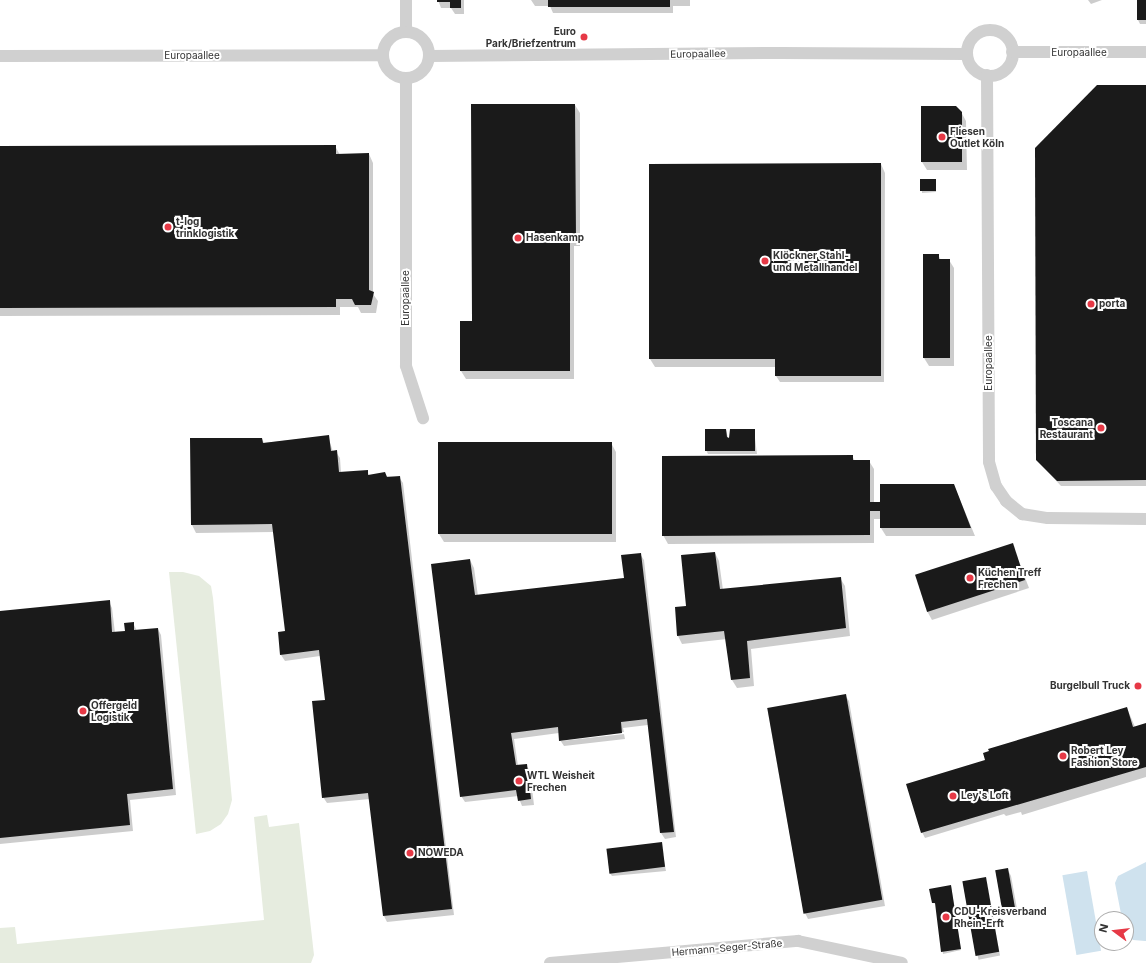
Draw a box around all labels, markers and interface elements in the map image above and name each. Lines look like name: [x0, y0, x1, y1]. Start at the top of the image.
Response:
place label: Euro Park/Briefzentrum: [486, 25, 576, 48]
marker: Euro Park/Briefzentrum: [579, 32, 589, 42]
street label: Europaallee: [1051, 47, 1107, 59]
street label: Europaallee: [670, 48, 726, 60]
street label: Europaallee: [164, 50, 220, 62]
place label: Fliesen Outlet Köln: [950, 125, 1004, 148]
marker: Fliesen Outlet Köln: [937, 132, 947, 142]
place label: t-log trinklogistik: [176, 215, 234, 238]
marker: t-log trinklogistik: [163, 222, 173, 232]
place label: Hasenkamp: [526, 232, 584, 244]
marker: Hasenkamp: [513, 233, 523, 243]
place label: Klöckner Stahl- und Metallhandel: [773, 249, 858, 272]
marker: Klöckner Stahl- und Metallhandel: [760, 256, 770, 266]
street label: Europaallee: [400, 270, 412, 326]
place label: porta: [1099, 298, 1125, 310]
marker: porta: [1086, 299, 1096, 309]
street label: Europaallee: [983, 335, 995, 391]
place label: Toscana Restaurant: [1040, 416, 1093, 440]
marker: Toscana Restaurant: [1096, 423, 1106, 433]
place label: Küchen Treff Frechen: [978, 566, 1041, 590]
marker: Küchen Treff Frechen: [965, 573, 975, 583]
place label: Burgelbull Truck: [1050, 680, 1130, 692]
marker: Burgelbull Truck: [1133, 681, 1143, 691]
place label: Offergeld Logistik: [91, 699, 137, 722]
marker: Offergeld Logistik: [78, 706, 88, 716]
place label: Robert Ley Fashion Store: [1071, 744, 1138, 768]
marker: Robert Ley Fashion Store: [1058, 751, 1068, 761]
place label: WTL Weisheit Frechen: [527, 769, 595, 792]
marker: WTL Weisheit Frechen: [514, 776, 524, 786]
place label: Ley's Loft: [961, 790, 1009, 802]
marker: Ley's Loft: [948, 791, 958, 801]
place label: NOWEDA: [418, 847, 464, 859]
marker: NOWEDA: [405, 848, 415, 858]
place label: CDU-Kreisverband Rhein-Erft: [954, 905, 1047, 928]
north arrow: [1094, 911, 1134, 951]
marker: CDU-Kreisverband Rhein-Erft: [941, 912, 951, 922]
text: N: [1096, 922, 1111, 934]
street label: Hermann-Seger-Straße: [671, 937, 783, 959]

